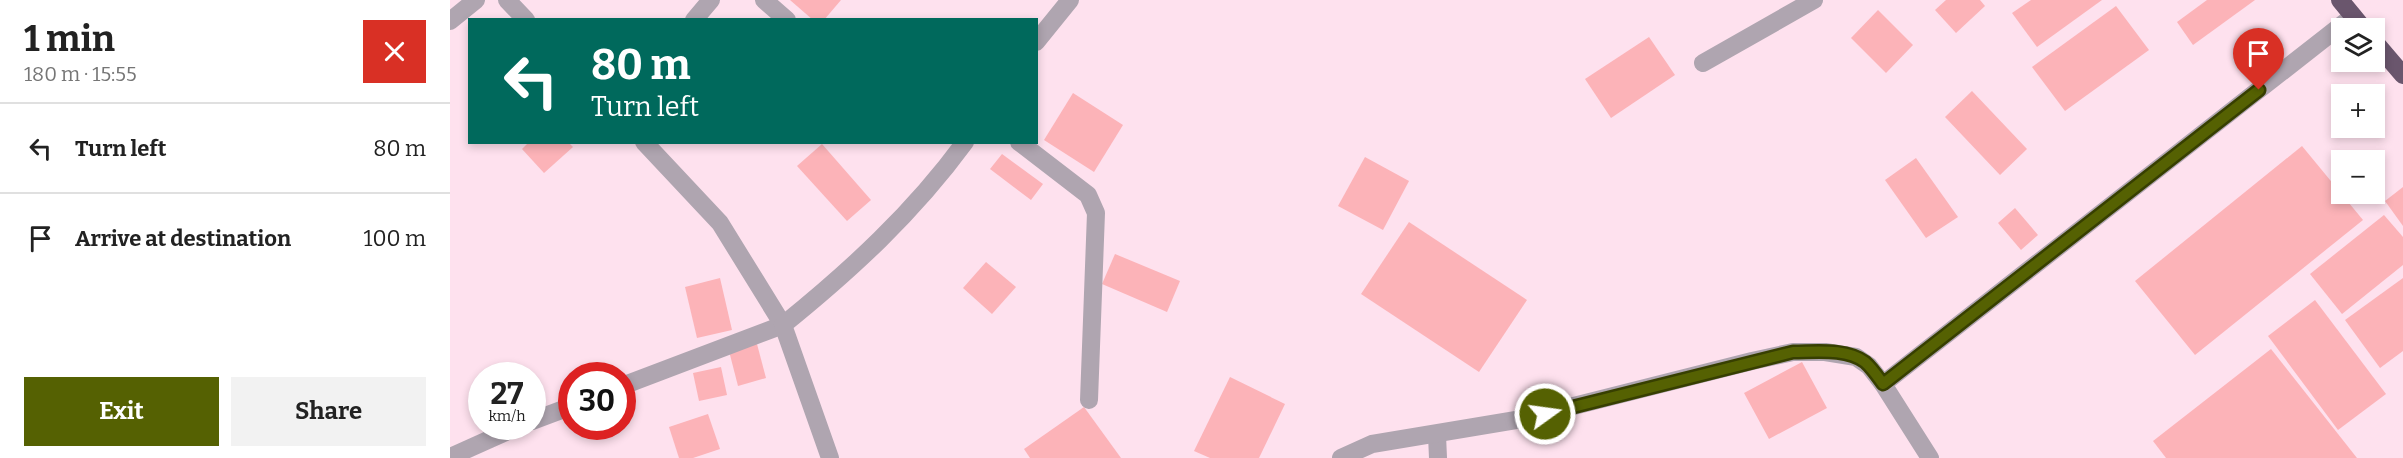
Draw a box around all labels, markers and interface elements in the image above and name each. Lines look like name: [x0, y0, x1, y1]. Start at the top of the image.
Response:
text: 1 min: [24, 17, 115, 61]
map controls: [2331, 18, 2385, 204]
button: layers: [2331, 18, 2385, 72]
button: close: [363, 20, 426, 83]
pin: [2233, 28, 2284, 90]
icon: arrive: [2242, 37, 2275, 70]
text: 80 m: [591, 40, 691, 90]
icon: left: [492, 42, 570, 120]
text: 180 m · 15:55: [24, 62, 137, 86]
button: +: [2331, 84, 2385, 138]
text: Turn left: [591, 91, 699, 123]
icon: left: [24, 132, 57, 165]
text: Turn left: [75, 135, 167, 162]
text: 80 m: [373, 135, 426, 162]
button: −: [2331, 150, 2385, 204]
icon: arrive: [24, 222, 57, 255]
text: Arrive at destination: [75, 225, 291, 252]
text: 100 m: [363, 225, 426, 252]
speed limit sign: 30: [558, 362, 636, 440]
text: 27: [491, 376, 523, 412]
button: Exit: [24, 377, 219, 446]
button: Share: [231, 377, 426, 446]
position arrow: [1513, 382, 1577, 446]
text: km/h: [488, 407, 526, 425]

